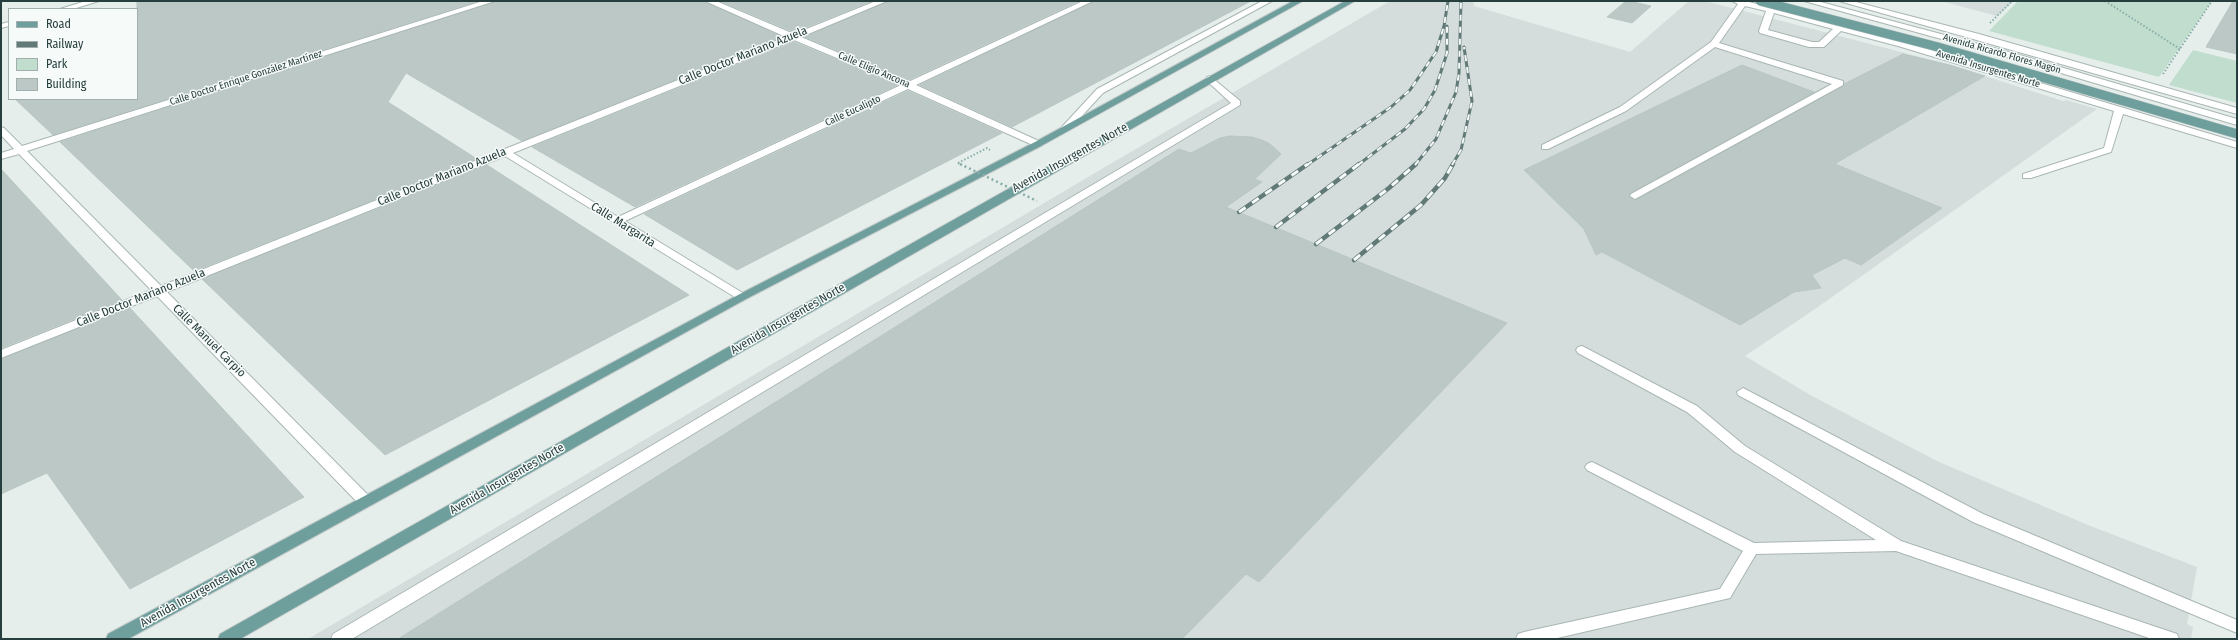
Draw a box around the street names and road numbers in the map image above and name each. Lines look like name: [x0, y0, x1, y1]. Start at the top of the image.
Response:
street label: Calle Doctor Mariano Azuela: [677, 24, 809, 88]
street label: Avenida Ricardo Flores Magón: [1942, 31, 2062, 77]
street label: Avenida Insurgentes Norte: [1935, 47, 2041, 91]
street label: Calle Doctor Enrique González Martínez: [168, 48, 324, 108]
street label: Calle Eligio Ancona: [836, 49, 912, 91]
street label: Calle Eucalipto: [823, 93, 883, 129]
street label: Avenida Insurgentes Norte: [1010, 120, 1130, 196]
street label: Calle Doctor Mariano Azuela: [376, 145, 508, 209]
street label: Calle Margarita: [588, 199, 658, 251]
street label: Calle Doctor Mariano Azuela: [75, 266, 207, 330]
street label: Avenida Insurgentes Norte: [728, 280, 848, 358]
street label: Calle Manuel Carpio: [169, 301, 249, 381]
street label: Avenida Insurgentes Norte: [447, 440, 567, 518]
street label: Avenida Insurgentes Norte: [138, 555, 258, 631]

